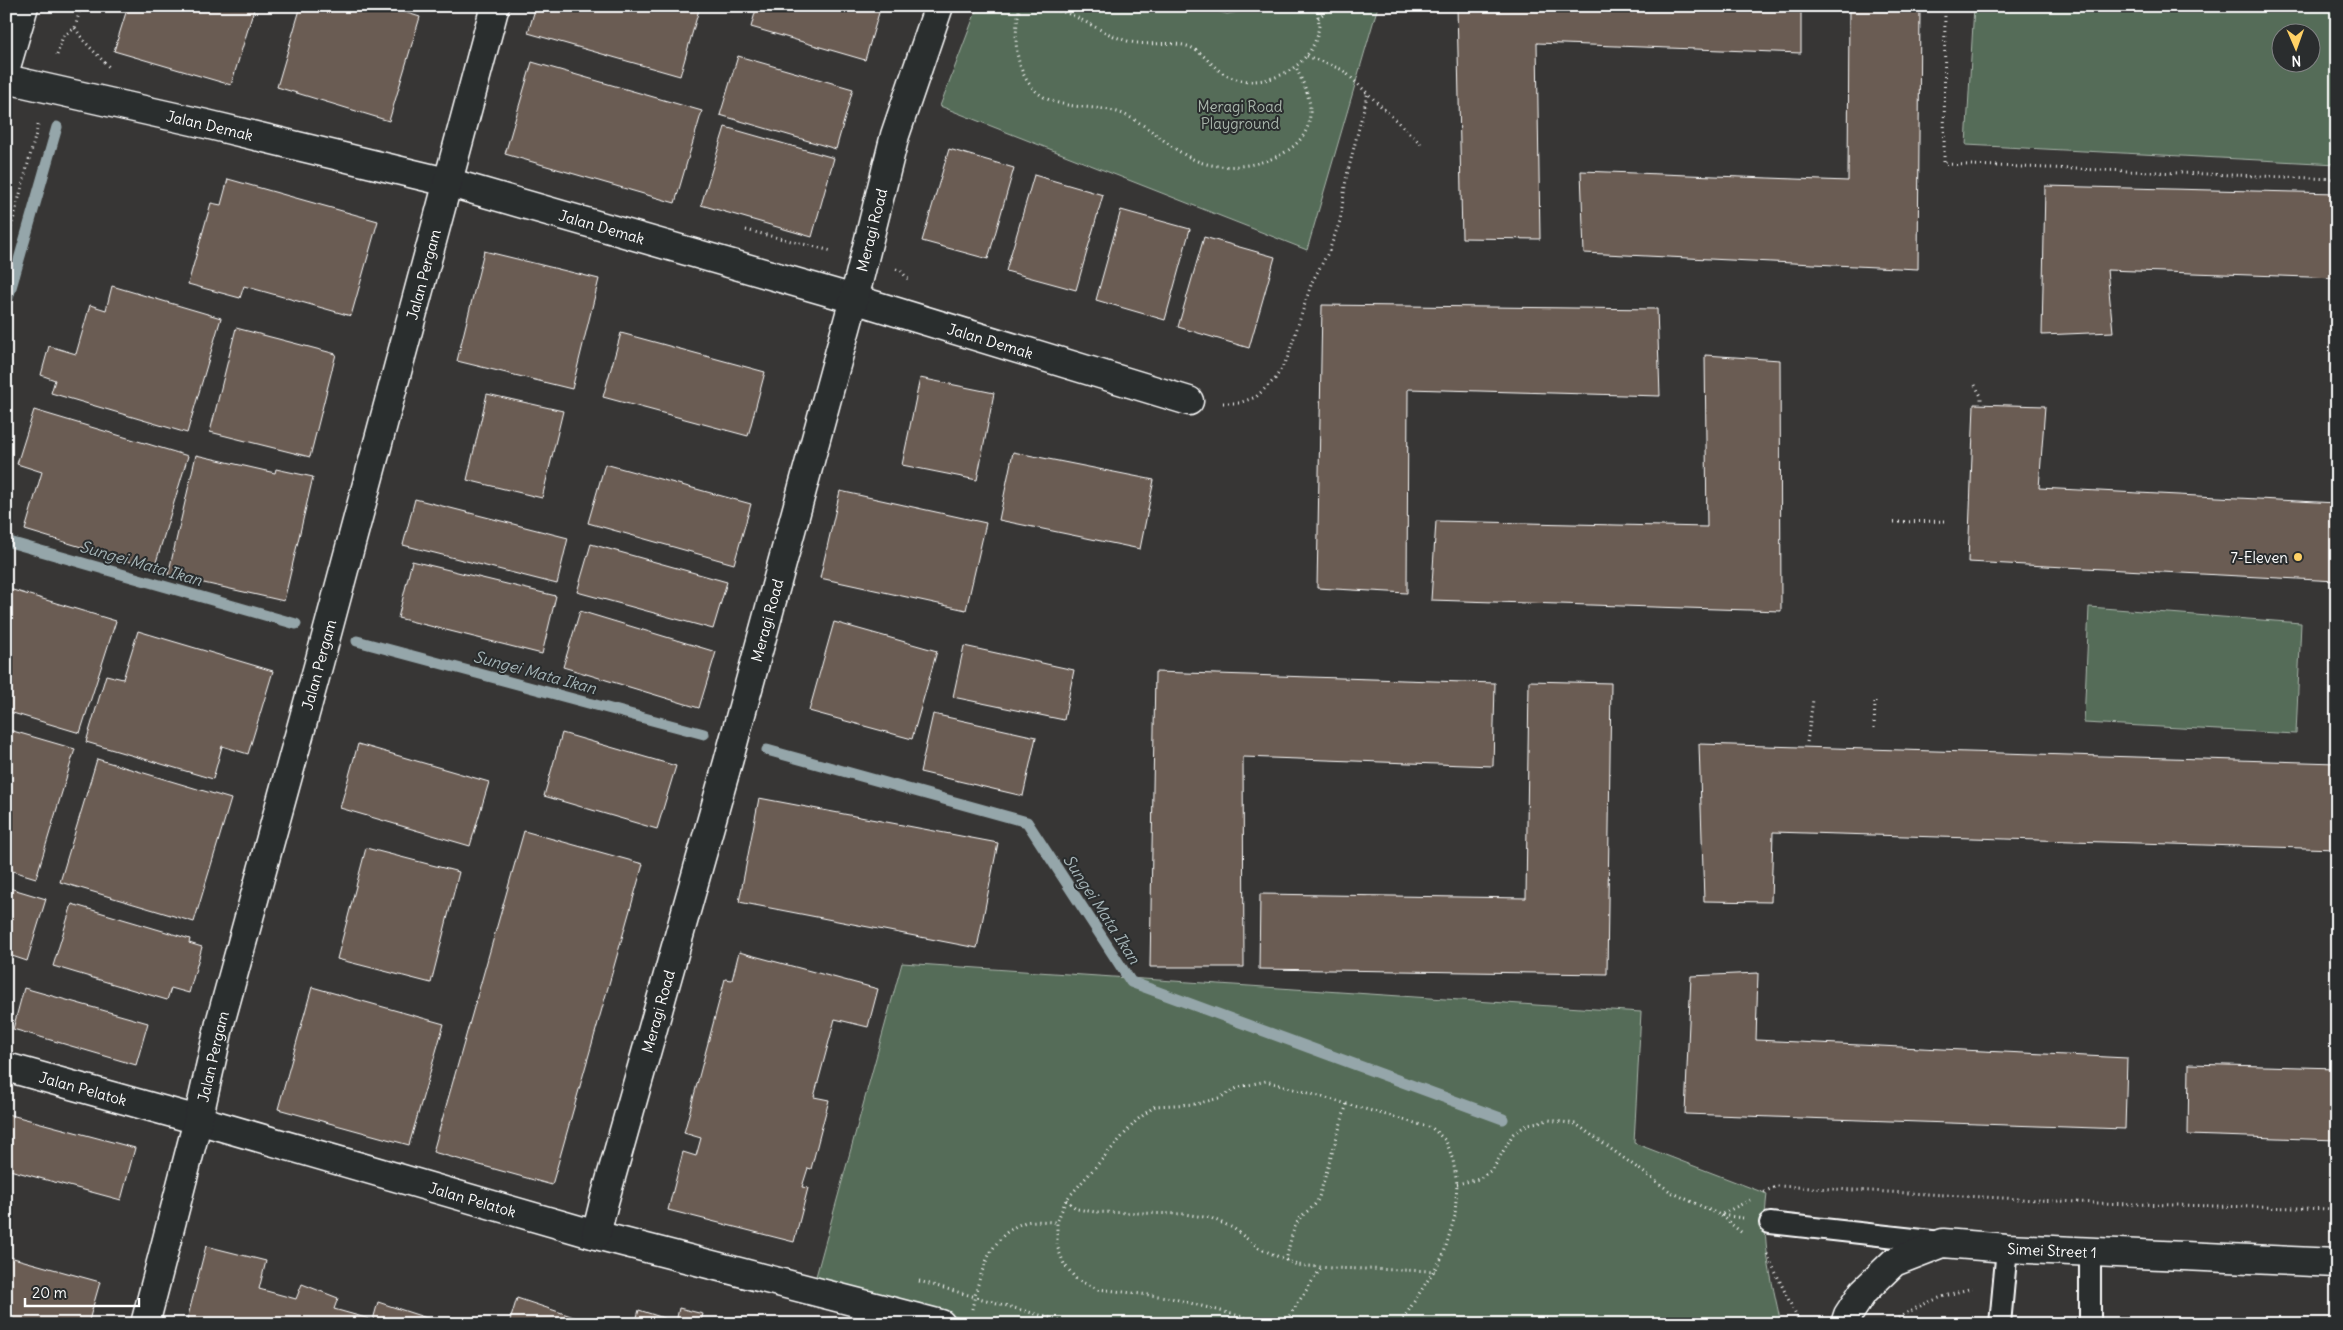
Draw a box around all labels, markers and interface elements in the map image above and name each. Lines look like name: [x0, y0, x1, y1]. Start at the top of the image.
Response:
north arrow: [2270, 22, 2320, 72]
text: N: [2291, 52, 2302, 70]
park label: Meragi Road Playground: [1197, 97, 1283, 133]
street label: Jalan Demak: [165, 106, 255, 145]
street label: Meragi Road: [852, 186, 891, 274]
street label: Jalan Demak: [557, 205, 647, 248]
street label: Jalan Pergam: [402, 227, 444, 322]
street label: Jalan Demak: [945, 319, 1036, 363]
water label: Sungei Mata Ikan: [78, 536, 205, 590]
place label: 7-Eleven: [2230, 548, 2288, 567]
marker: 7-Eleven: [2292, 551, 2304, 563]
street label: Meragi Road: [746, 576, 787, 664]
street label: Jalan Pergam: [297, 617, 340, 712]
water label: Sungei Mata Ikan: [471, 646, 599, 698]
water label: Sungei Mata Ikan: [1059, 851, 1145, 968]
street label: Meragi Road: [637, 968, 678, 1055]
street label: Jalan Pergam: [193, 1009, 232, 1104]
street label: Jalan Pelatok: [37, 1067, 129, 1110]
street label: Jalan Pelatok: [427, 1178, 519, 1221]
street label: Simei Street 1: [2007, 1239, 2097, 1262]
scale bar: [25, 1275, 139, 1307]
text: 20 m: [32, 1283, 67, 1302]

